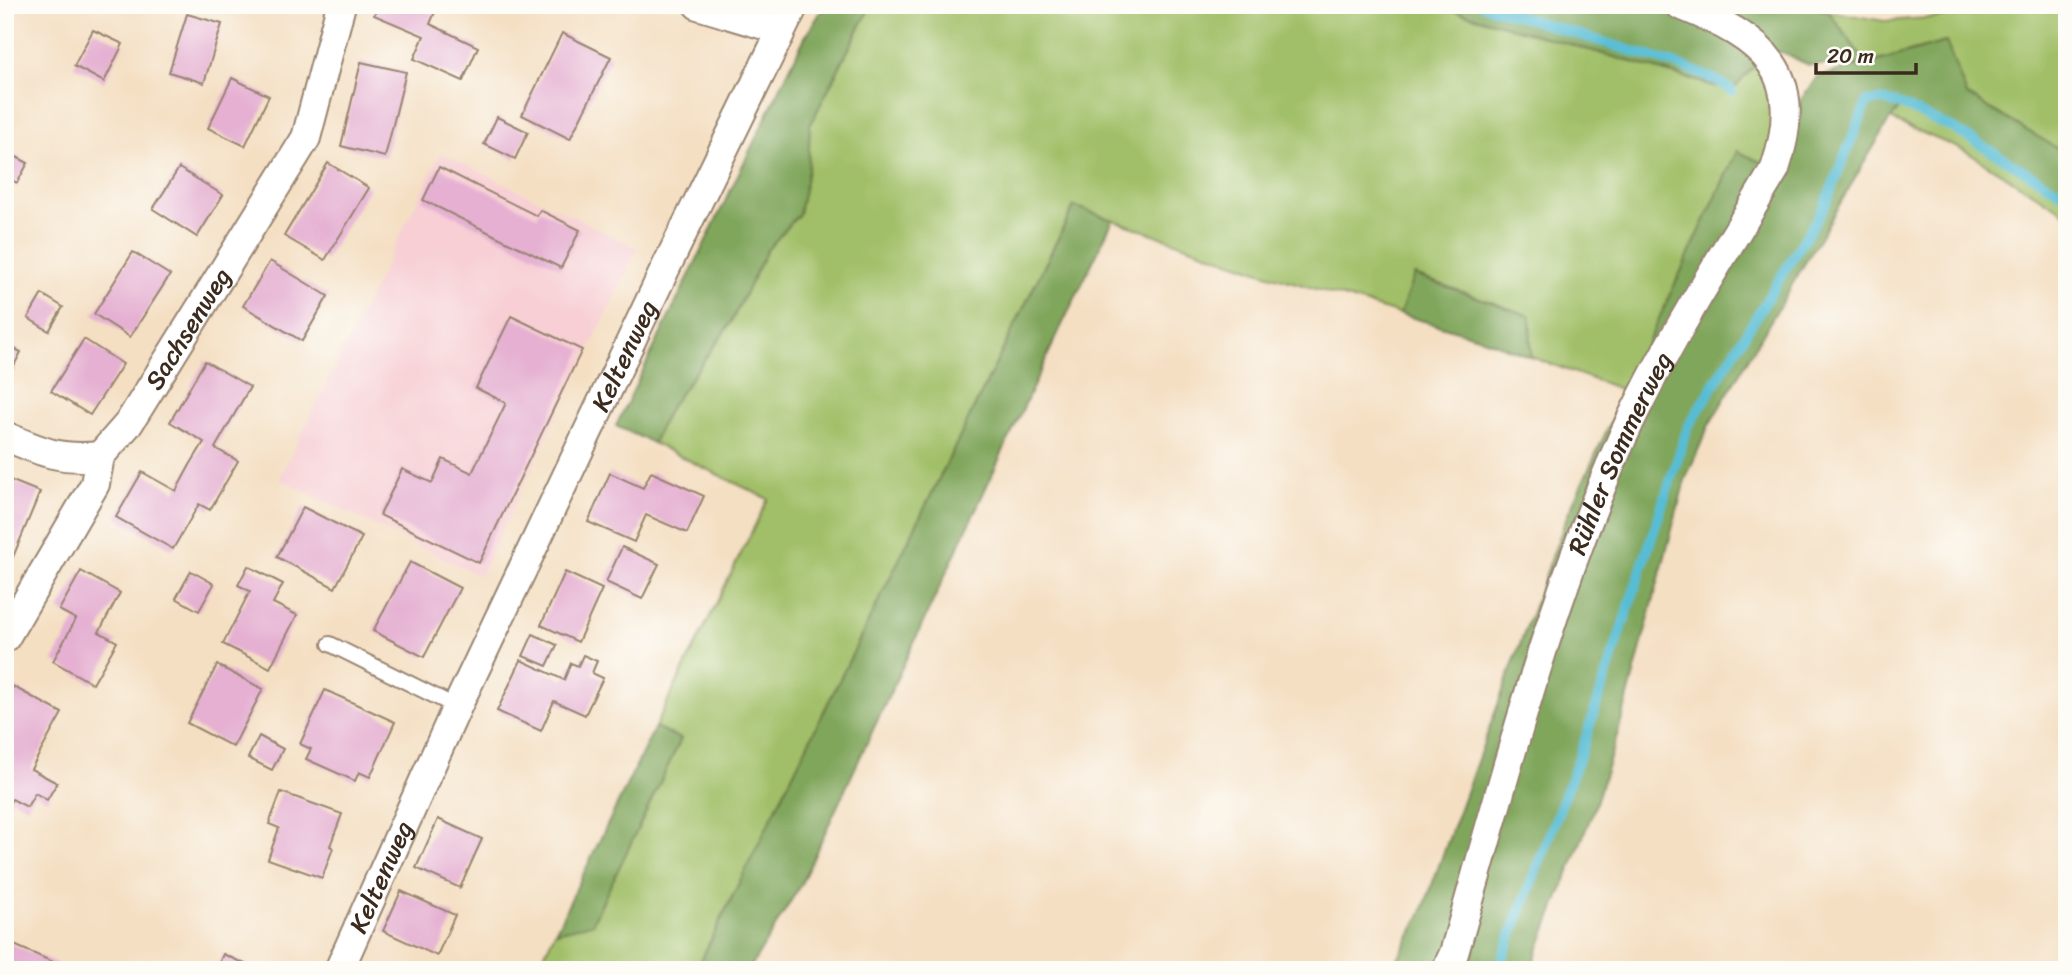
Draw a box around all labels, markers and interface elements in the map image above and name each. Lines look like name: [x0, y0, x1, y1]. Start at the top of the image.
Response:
scale bar: [1816, 32, 1916, 76]
text: 20 m: [1827, 37, 1874, 75]
street label: Sachsenweg: [132, 258, 244, 399]
street label: Keltenweg: [578, 292, 670, 420]
street label: Rühler Sommerweg: [1554, 343, 1685, 561]
street label: Keltenweg: [335, 813, 426, 941]

